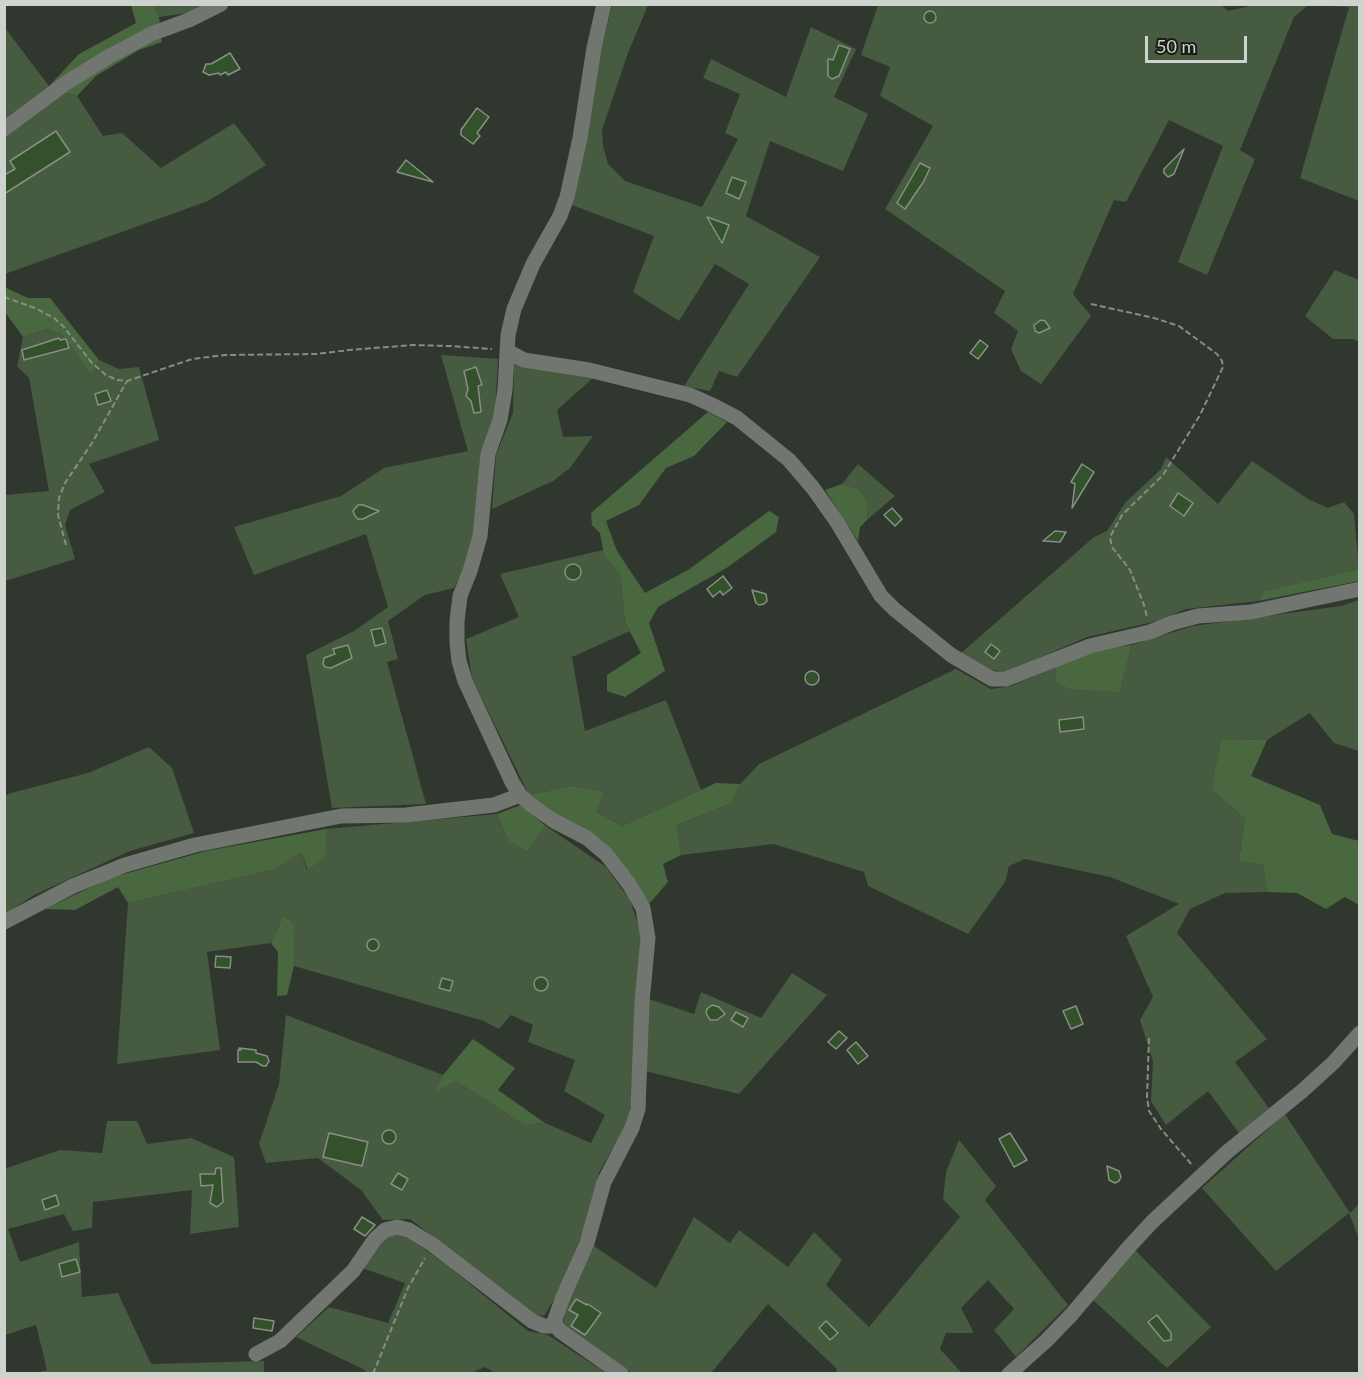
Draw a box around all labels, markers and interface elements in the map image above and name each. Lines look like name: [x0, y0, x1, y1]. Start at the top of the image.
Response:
scale bar: [1148, 24, 1250, 62]
text: 50 m: [1156, 35, 1196, 57]

